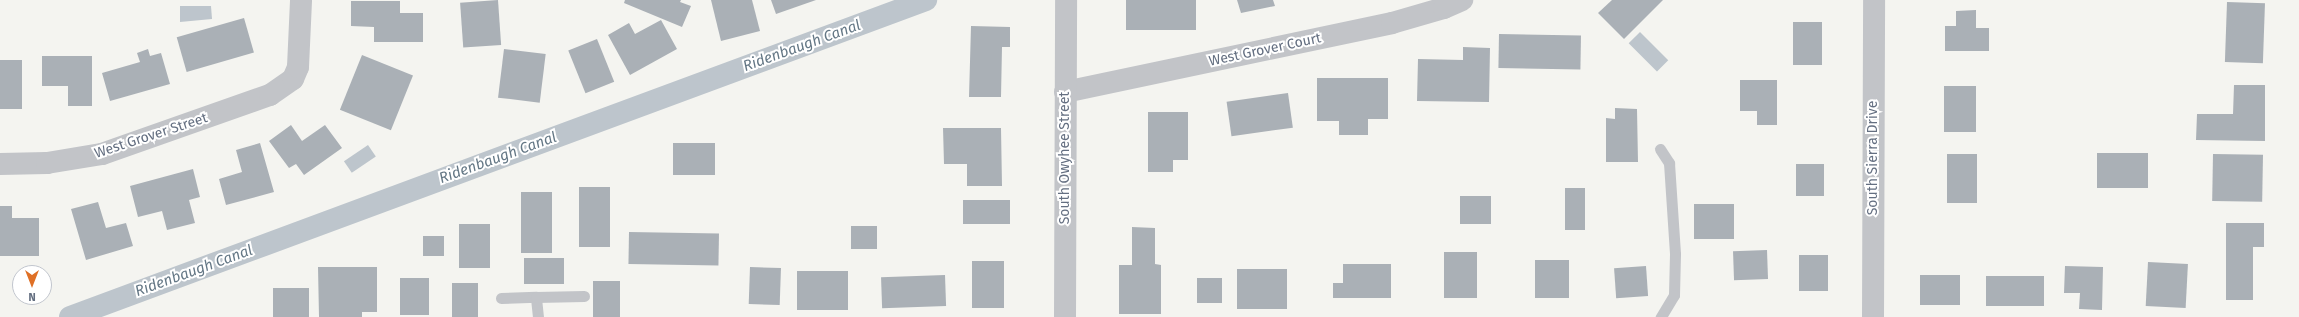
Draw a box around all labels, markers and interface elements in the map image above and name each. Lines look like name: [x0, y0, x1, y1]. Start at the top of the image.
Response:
water label: Ridenbaugh Canal: [741, 16, 863, 76]
street label: West Grover Court: [1207, 30, 1323, 70]
street label: South Owyhee Street: [1057, 92, 1073, 224]
street label: South Sierra Drive: [1865, 101, 1881, 215]
street label: West Grover Street: [92, 110, 210, 162]
water label: Ridenbaugh Canal: [437, 128, 559, 188]
water label: Ridenbaugh Canal: [133, 241, 255, 301]
north arrow: [12, 265, 52, 305]
text: N: [28, 290, 36, 303]

